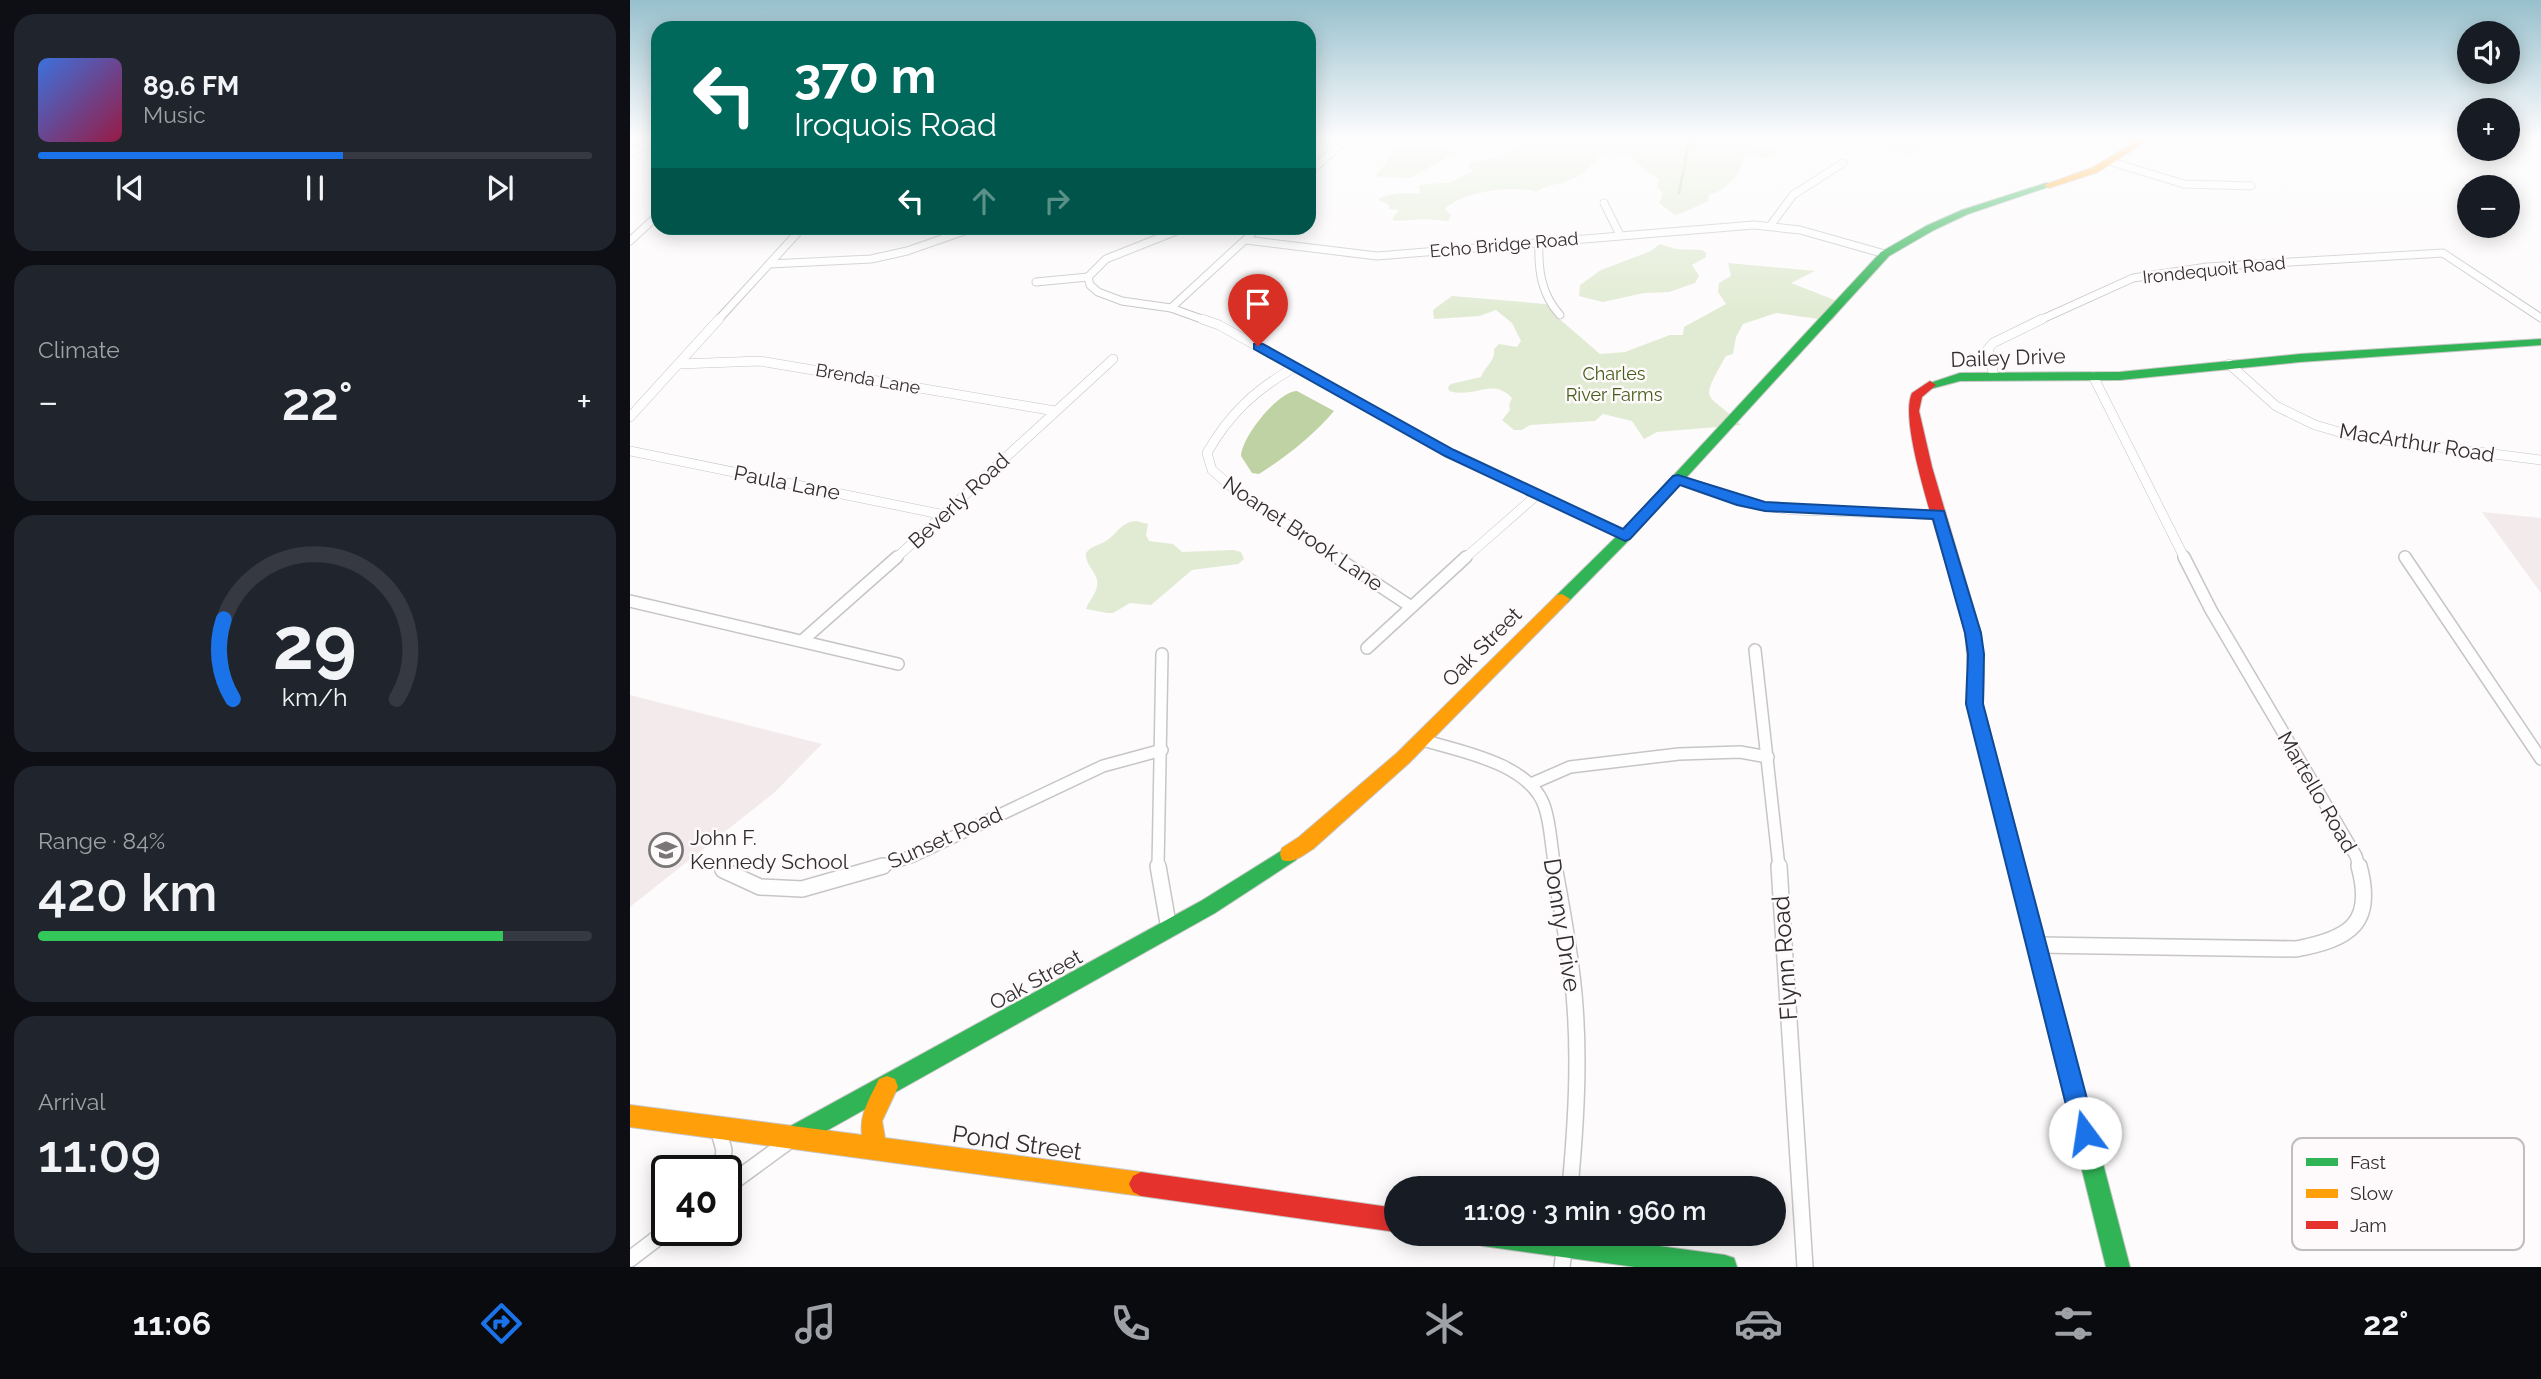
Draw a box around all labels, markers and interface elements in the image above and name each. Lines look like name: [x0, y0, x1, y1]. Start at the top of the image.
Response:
map controls: [2457, 21, 2520, 238]
button: sound: [2457, 21, 2520, 84]
text: 370 m: [794, 47, 936, 104]
icon: left: [679, 49, 770, 140]
text: 89.6 FM: [143, 71, 239, 101]
button: +: [2457, 98, 2520, 161]
text: Music: [143, 101, 206, 128]
text: Iroquois Road: [794, 106, 997, 143]
icon: previous: [111, 169, 149, 207]
icon: pause: [296, 169, 334, 207]
icon: next: [481, 169, 519, 207]
button: −: [2457, 175, 2520, 238]
icon: left: [892, 182, 930, 220]
icon: ahead: [965, 182, 1003, 220]
icon: right: [1038, 182, 1076, 220]
street label: Echo Bridge Road: [1429, 228, 1579, 261]
street label: Irondequoit Road: [2141, 252, 2286, 287]
pin: [1228, 274, 1288, 346]
icon: arrive: [1239, 285, 1277, 323]
text: Climate: [38, 336, 120, 363]
street label: Dailey Drive: [1950, 343, 2066, 372]
street label: Brenda Lane: [814, 359, 923, 398]
park label: Charles River Farms: [1566, 363, 1663, 405]
text: 22°: [282, 371, 353, 432]
text: −: [38, 379, 58, 424]
text: +: [576, 379, 592, 424]
street label: MacArthur Road: [2338, 418, 2497, 467]
street label: Beverly Road: [903, 448, 1014, 554]
street label: Paula Lane: [732, 460, 842, 505]
street label: Noanet Brook Lane: [1219, 471, 1388, 596]
text: 29: [273, 602, 357, 687]
street label: Oak Street: [1437, 602, 1526, 691]
text: km/h: [282, 682, 348, 712]
street label: Martello Road: [2273, 727, 2362, 857]
street label: Sunset Road: [884, 801, 1006, 874]
place label: John F. Kennedy School: [690, 825, 849, 874]
text: Range · 84%: [38, 827, 165, 854]
school or university icon: John F. Kennedy School: [647, 831, 685, 869]
street label: Donny Drive: [1538, 856, 1587, 994]
text: 420 km: [38, 862, 217, 923]
street label: Flynn Road: [1766, 895, 1803, 1021]
street label: Oak Street: [985, 944, 1086, 1015]
text: Arrival: [38, 1088, 105, 1115]
position arrow: [2048, 1096, 2122, 1170]
street label: Pond Street: [950, 1119, 1084, 1166]
text: 11:09: [38, 1123, 161, 1184]
legend: [2292, 1138, 2524, 1250]
text: Fast: [2350, 1151, 2386, 1173]
speed limit sign: 40: [651, 1155, 742, 1246]
text: Slow: [2350, 1182, 2394, 1204]
text: 11:09 · 3 min · 960 m: [1464, 1196, 1706, 1226]
text: Jam: [2350, 1214, 2387, 1236]
icon: directions: [477, 1299, 526, 1348]
icon: music: [791, 1299, 840, 1348]
icon: phone: [1106, 1299, 1155, 1348]
icon: climate: [1420, 1299, 1469, 1348]
icon: car: [1734, 1299, 1783, 1348]
icon: filters: [2049, 1299, 2098, 1348]
text: 11:06: [133, 1305, 211, 1342]
text: 22°: [2363, 1305, 2408, 1342]

